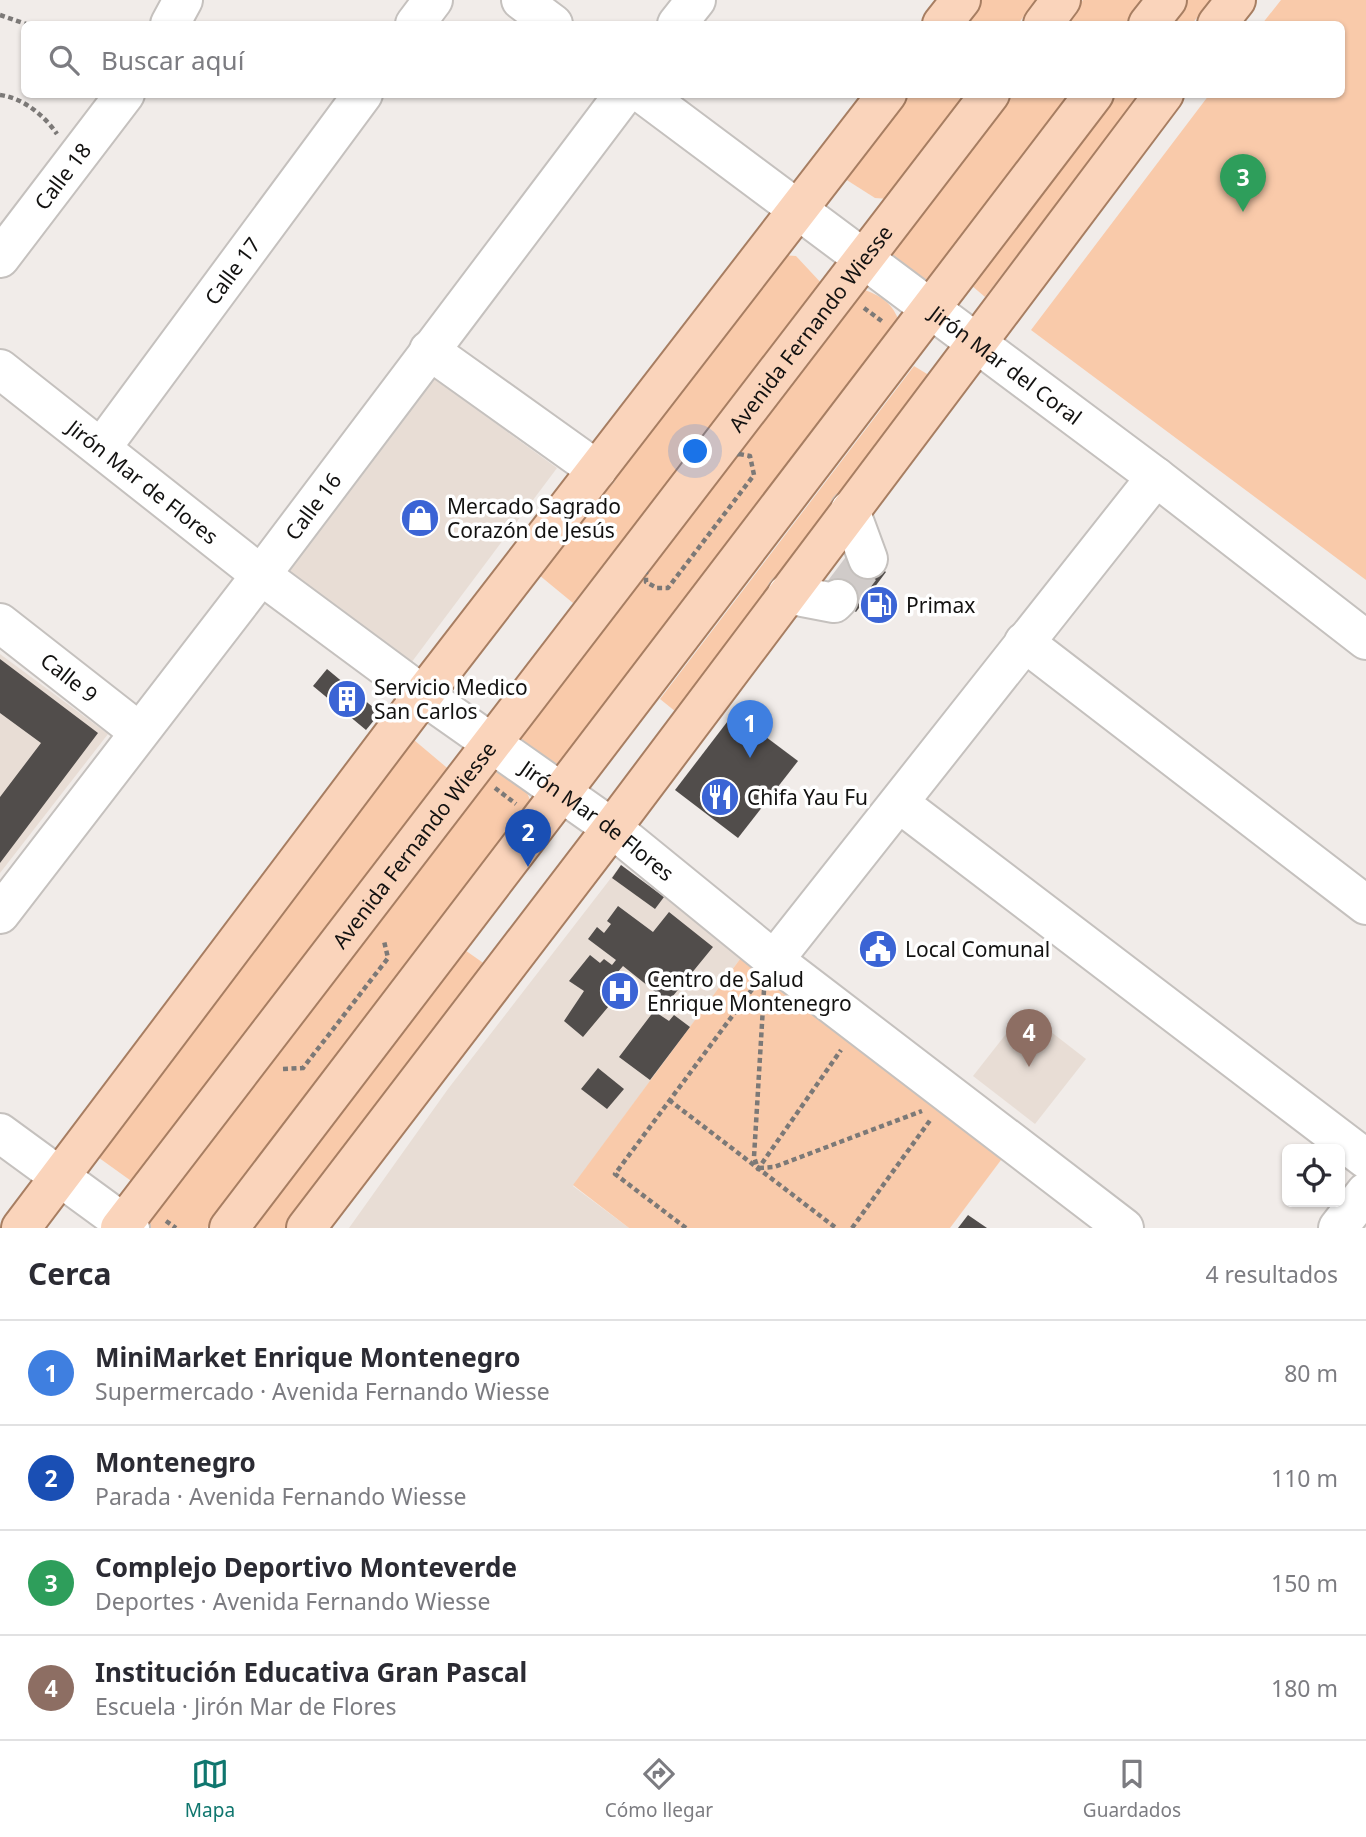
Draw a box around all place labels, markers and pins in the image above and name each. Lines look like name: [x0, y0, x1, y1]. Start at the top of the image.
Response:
pin: 3: [1220, 154, 1266, 212]
place label: Mercado Sagrado Corazón de Jesús: [447, 492, 621, 544]
shop icon: Mercado Sagrado Corazón de Jesús: [399, 497, 441, 539]
fuel station icon: Primax: [858, 584, 900, 626]
place label: Primax: [906, 591, 975, 619]
place label: Servicio Medico San Carlos: [374, 673, 528, 725]
building icon: Servicio Medico San Carlos: [326, 678, 368, 720]
pin: 1: [727, 700, 773, 758]
restaurant icon: Chifa Yau Fu: [699, 776, 741, 818]
place label: Chifa Yau Fu: [747, 783, 868, 811]
pin: 2: [505, 809, 551, 867]
public building icon: Local Comunal: [857, 928, 899, 970]
place label: Local Comunal: [905, 935, 1050, 963]
place label: Centro de Salud Enrique Montenegro: [647, 965, 852, 1017]
hospital icon: Centro de Salud Enrique Montenegro: [599, 970, 641, 1012]
pin: 4: [1006, 1009, 1052, 1067]

